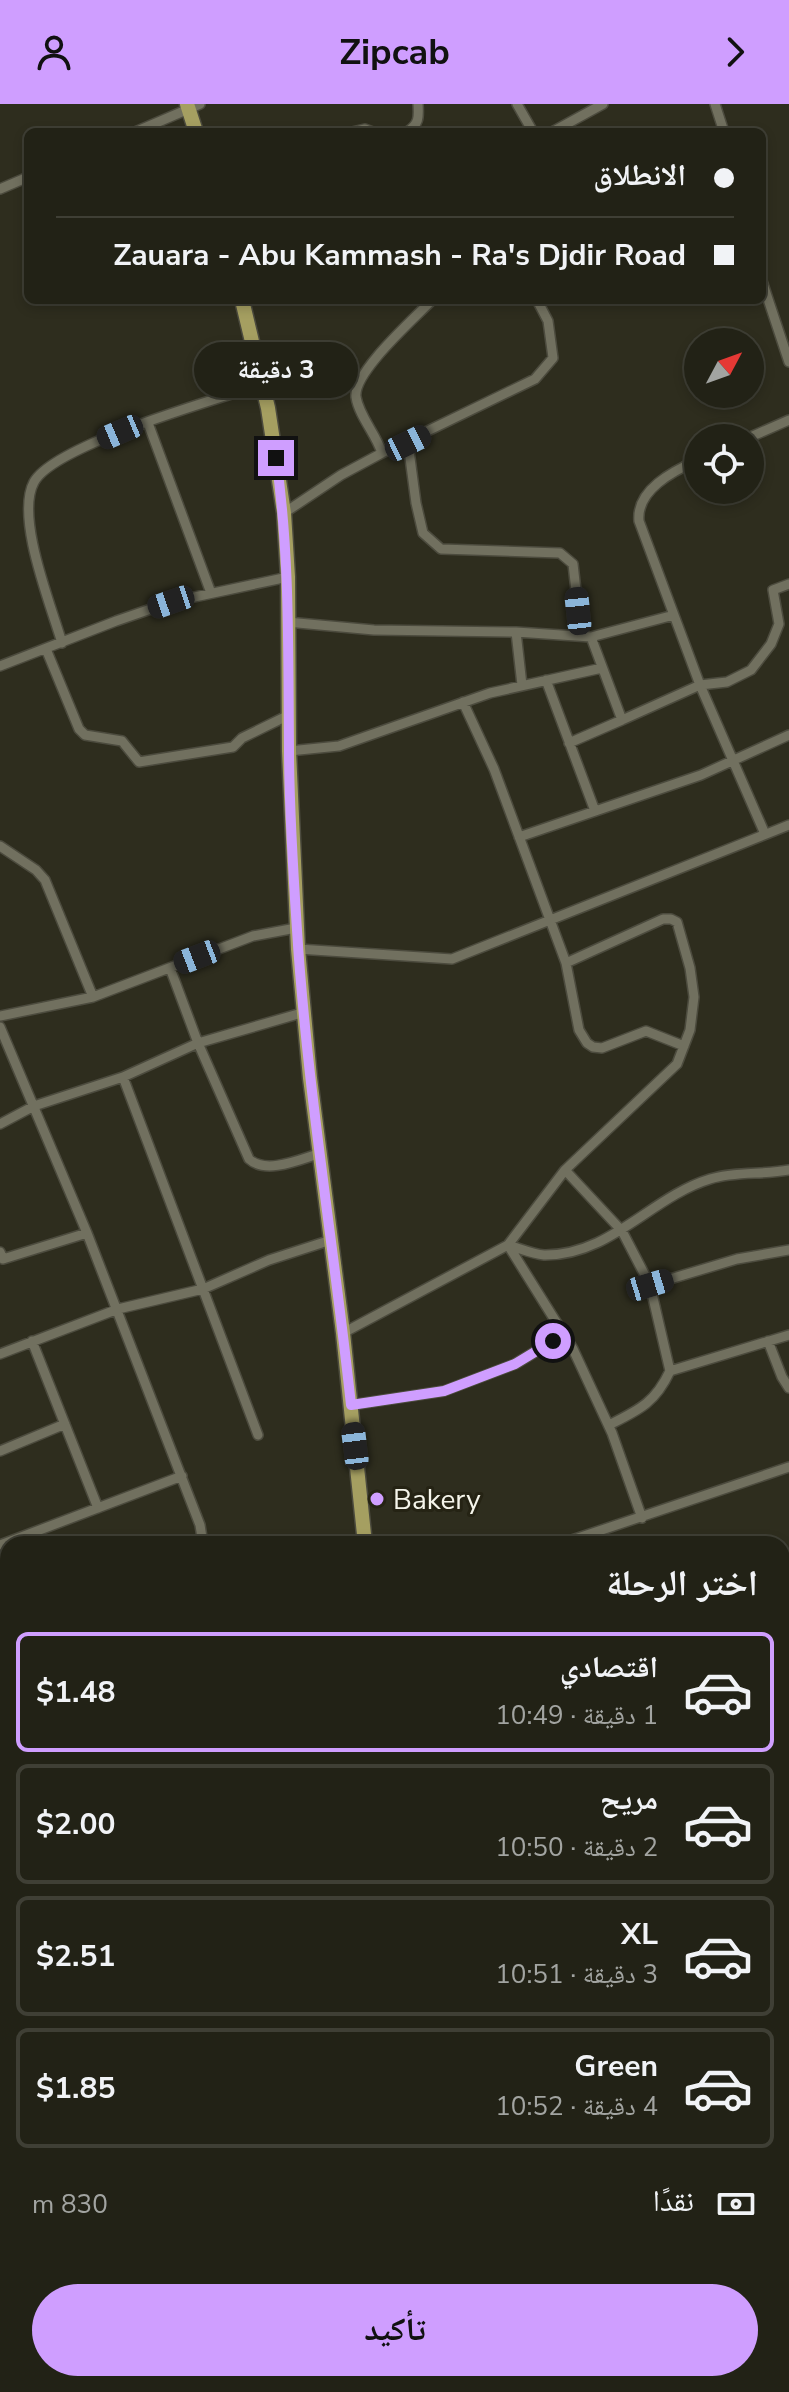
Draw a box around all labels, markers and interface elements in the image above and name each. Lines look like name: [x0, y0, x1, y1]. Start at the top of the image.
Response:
text: Zipcab: [339, 28, 450, 77]
icon: person: [32, 30, 76, 74]
icon: forward: [713, 30, 757, 74]
text: الانطلاق: [593, 155, 686, 196]
text: Zauara - Abu Kammash - Ra's Djdir Road: [113, 235, 686, 276]
north arrow: [684, 328, 764, 408]
map controls: [684, 328, 764, 504]
callout: 3 دقيقة: [194, 342, 358, 398]
text: 3 دقيقة: [237, 352, 315, 387]
car: [93, 412, 147, 452]
car: [381, 422, 435, 464]
button: locate: [684, 424, 764, 504]
route end: [258, 440, 294, 476]
car: [144, 583, 198, 621]
car: [564, 586, 592, 636]
car: [170, 937, 224, 977]
car: [624, 1267, 676, 1303]
route start: [535, 1323, 571, 1359]
car: [340, 1421, 370, 1471]
place label: Bakery: [393, 1481, 481, 1519]
marker: Bakery: [368, 1490, 386, 1508]
text: اختر الرحلة: [606, 1559, 758, 1608]
text: اقتصادي: [560, 1647, 658, 1688]
icon: car: [682, 1656, 754, 1728]
text: $1.48: [36, 1672, 115, 1713]
text: 1 دقيقة · 10:49: [495, 1698, 658, 1733]
text: مريح: [600, 1779, 658, 1820]
icon: car: [682, 1788, 754, 1860]
text: $2.00: [36, 1804, 115, 1845]
text: 2 دقيقة · 10:50: [495, 1830, 658, 1865]
text: XL: [621, 1914, 658, 1955]
icon: car: [682, 1920, 754, 1992]
text: $2.51: [36, 1936, 115, 1977]
text: 3 دقيقة · 10:51: [495, 1957, 658, 1992]
text: Green: [574, 2046, 658, 2087]
icon: car: [682, 2052, 754, 2124]
text: $1.85: [36, 2068, 115, 2109]
text: 4 دقيقة · 10:52: [495, 2089, 658, 2124]
text: نقدًا: [653, 2181, 694, 2222]
icon: cash: [714, 2182, 758, 2226]
text: 830 m: [32, 2187, 108, 2222]
button: تأكيد: [32, 2284, 758, 2376]

